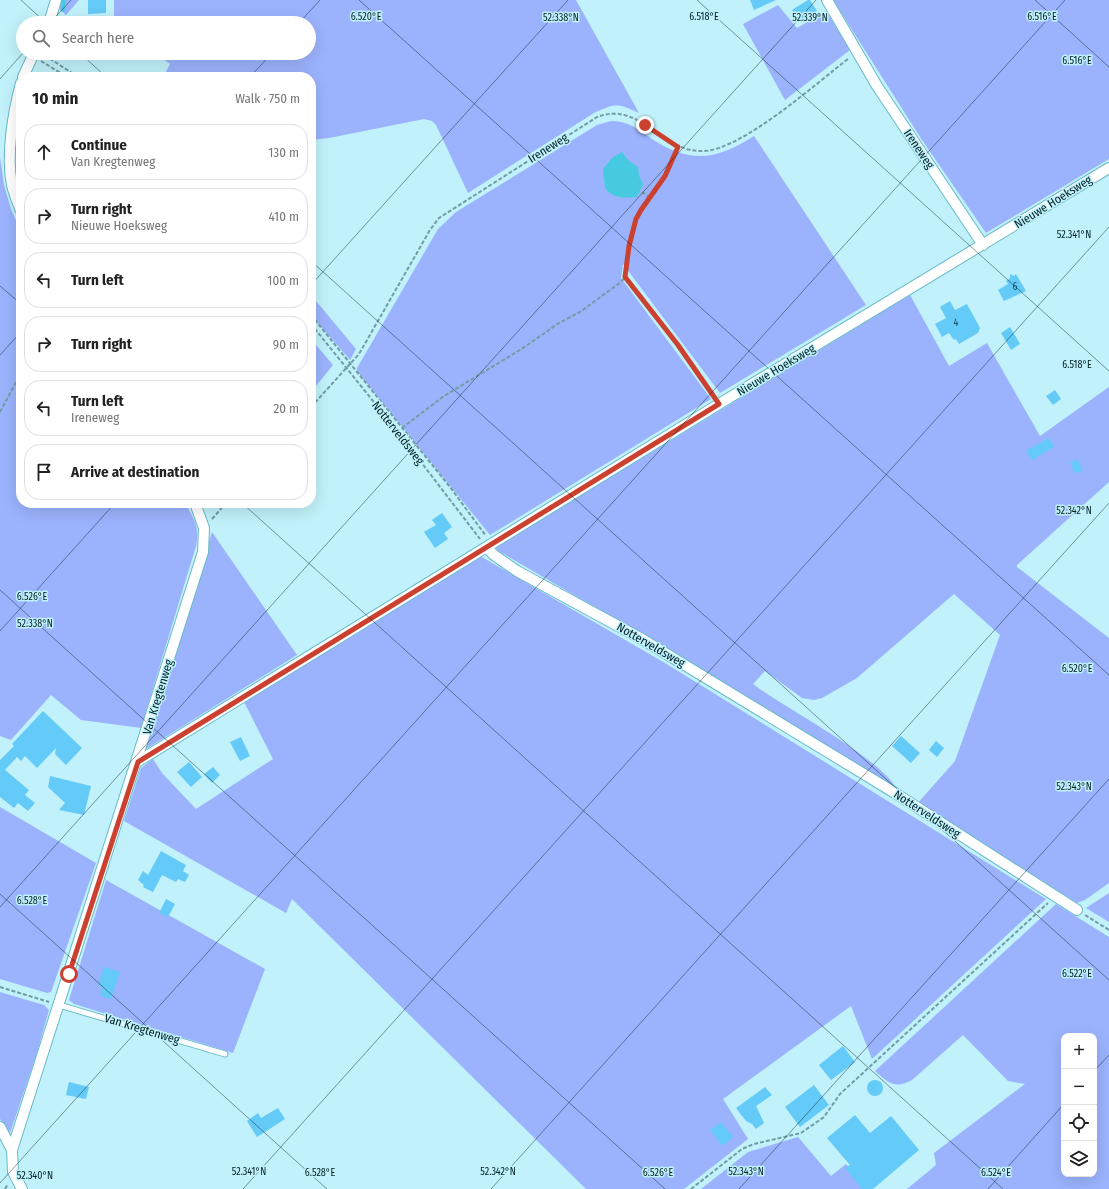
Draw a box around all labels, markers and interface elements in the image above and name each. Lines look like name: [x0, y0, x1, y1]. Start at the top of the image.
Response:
text: 6.520°E: [351, 11, 382, 23]
text: 6.518°E: [689, 11, 719, 23]
text: 6.516°E: [1027, 11, 1057, 23]
text: 52.338°N: [543, 12, 579, 24]
text: 52.339°N: [792, 12, 828, 24]
search box: [16, 16, 316, 60]
icon: search: [30, 27, 52, 49]
text: Search here: [62, 29, 134, 47]
text: 6.516°E: [1062, 55, 1092, 67]
text: 10 min: [32, 88, 78, 109]
text: Walk · 750 m: [235, 91, 300, 106]
route end: [636, 116, 654, 134]
street label: Ireneweg: [901, 127, 937, 172]
street label: Ireneweg: [525, 130, 571, 166]
text: Continue: [71, 136, 127, 154]
icon: ahead: [33, 141, 55, 163]
text: 130 m: [268, 145, 299, 160]
text: Van Kregtenweg: [71, 154, 155, 169]
street label: Nieuwe Hoeksweg: [1012, 172, 1095, 231]
text: Turn right: [71, 200, 132, 218]
icon: right: [33, 205, 55, 227]
text: 410 m: [269, 209, 299, 224]
text: Nieuwe Hoeksweg: [71, 218, 167, 233]
text: 52.341°N: [1057, 229, 1091, 241]
icon: left: [33, 269, 55, 291]
text: Turn left: [71, 271, 124, 289]
text: 100 m: [267, 273, 299, 288]
house number: 6: [1013, 281, 1018, 293]
house number: 4: [954, 317, 959, 329]
icon: right: [33, 333, 55, 355]
text: Turn right: [71, 335, 132, 353]
text: 90 m: [273, 337, 299, 352]
street label: Nieuwe Hoeksweg: [734, 341, 818, 399]
text: 6.518°E: [1062, 359, 1092, 371]
text: Turn left: [71, 392, 124, 410]
icon: left: [33, 397, 55, 419]
street label: Notterveldsweg: [369, 399, 427, 468]
text: 20 m: [273, 401, 299, 416]
text: Ireneweg: [71, 410, 119, 425]
icon: arrive: [33, 461, 55, 483]
text: Arrive at destination: [71, 463, 199, 481]
text: 52.342°N: [1056, 505, 1092, 517]
text: 6.526°E: [17, 591, 47, 603]
text: 52.338°N: [17, 618, 53, 630]
street label: Notterveldsweg: [614, 620, 688, 670]
street label: Van Kregtenweg: [140, 657, 176, 736]
text: 6.520°E: [1062, 663, 1093, 675]
text: 52.343°N: [1056, 781, 1092, 793]
street label: Notterveldsweg: [891, 787, 963, 841]
text: 6.528°E: [17, 895, 48, 907]
route start: [60, 965, 78, 983]
text: 6.522°E: [1062, 968, 1092, 980]
street label: Van Kregtenweg: [103, 1011, 182, 1047]
map controls: [1061, 1033, 1097, 1177]
button: +: [1061, 1033, 1097, 1069]
button: −: [1061, 1069, 1097, 1105]
button: locate: [1061, 1105, 1097, 1141]
button: layers: [1061, 1141, 1097, 1177]
text: 52.341°N: [232, 1166, 266, 1178]
text: 52.342°N: [480, 1166, 516, 1178]
text: 52.343°N: [728, 1166, 764, 1178]
text: 6.528°E: [305, 1167, 336, 1179]
text: 6.526°E: [643, 1167, 673, 1179]
text: 6.524°E: [981, 1167, 1011, 1179]
text: 52.340°N: [17, 1170, 53, 1182]

